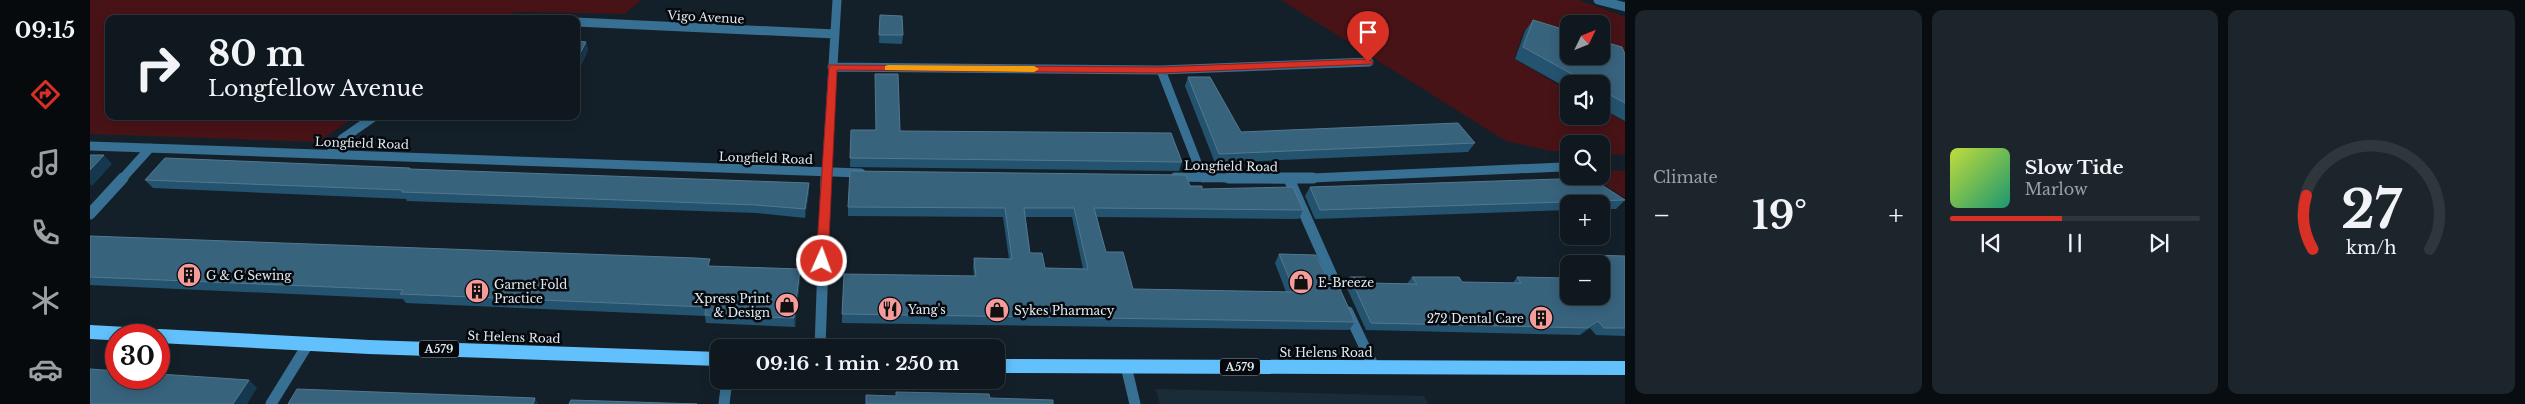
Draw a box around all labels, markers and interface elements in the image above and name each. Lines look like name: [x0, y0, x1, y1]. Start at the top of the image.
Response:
street label: Vigo Avenue: [666, 7, 745, 27]
pin: [1347, 11, 1389, 62]
north arrow: [1560, 15, 1610, 65]
map controls: [1560, 15, 1610, 305]
text: 09:15: [15, 17, 75, 44]
icon: arrive: [1354, 18, 1382, 46]
text: 80 m: [208, 32, 305, 75]
icon: right: [125, 35, 190, 100]
text: Longfellow Avenue: [208, 75, 424, 102]
button: sound: [1560, 75, 1610, 125]
icon: directions: [28, 77, 63, 112]
street label: Longfield Road: [315, 134, 409, 152]
button: search: [1560, 135, 1610, 185]
icon: music: [28, 146, 63, 181]
street label: Longfield Road: [719, 149, 813, 167]
text: Slow Tide: [2025, 156, 2124, 179]
street label: Longfield Road: [1184, 158, 1278, 174]
text: Climate: [1653, 167, 1718, 187]
text: 27: [2341, 178, 2403, 242]
text: Marlow: [2025, 179, 2088, 199]
text: 19°: [1752, 192, 1807, 239]
button: +: [1560, 195, 1610, 245]
text: −: [1653, 198, 1671, 233]
text: +: [1888, 198, 1904, 233]
icon: phone: [28, 215, 63, 250]
icon: previous: [1977, 229, 2005, 257]
icon: pause: [2061, 229, 2089, 257]
icon: next: [2145, 229, 2173, 257]
position arrow: [795, 234, 847, 286]
text: km/h: [2346, 237, 2397, 259]
button: −: [1560, 255, 1610, 305]
building icon: G & G Sewing: [176, 262, 202, 288]
place label: G & G Sewing: [206, 268, 292, 283]
shop icon: E-Breeze: [1288, 269, 1314, 295]
place label: E-Breeze: [1318, 275, 1374, 290]
place label: Garnet Fold Practice: [494, 277, 567, 306]
building icon: Garnet Fold Practice: [464, 278, 490, 304]
icon: climate: [28, 283, 63, 318]
place label: Xpress Print & Design: [694, 291, 770, 320]
shop icon: Xpress Print & Design: [774, 292, 800, 318]
restaurant icon: Yang's: [877, 296, 903, 322]
shop icon: Sykes Pharmacy: [984, 297, 1010, 323]
place label: Yang's: [907, 302, 946, 317]
place label: Sykes Pharmacy: [1014, 303, 1115, 318]
building icon: 272 Dental Care: [1528, 305, 1554, 331]
place label: 272 Dental Care: [1427, 311, 1524, 326]
speed limit sign: 30: [105, 324, 170, 389]
street label: St Helens Road: [467, 328, 561, 346]
road number: A579: [419, 340, 459, 358]
street label: St Helens Road: [1279, 345, 1373, 360]
icon: car: [28, 352, 63, 387]
text: 09:16 · 1 min · 250 m: [756, 352, 959, 375]
road number: A579: [1220, 358, 1260, 376]

